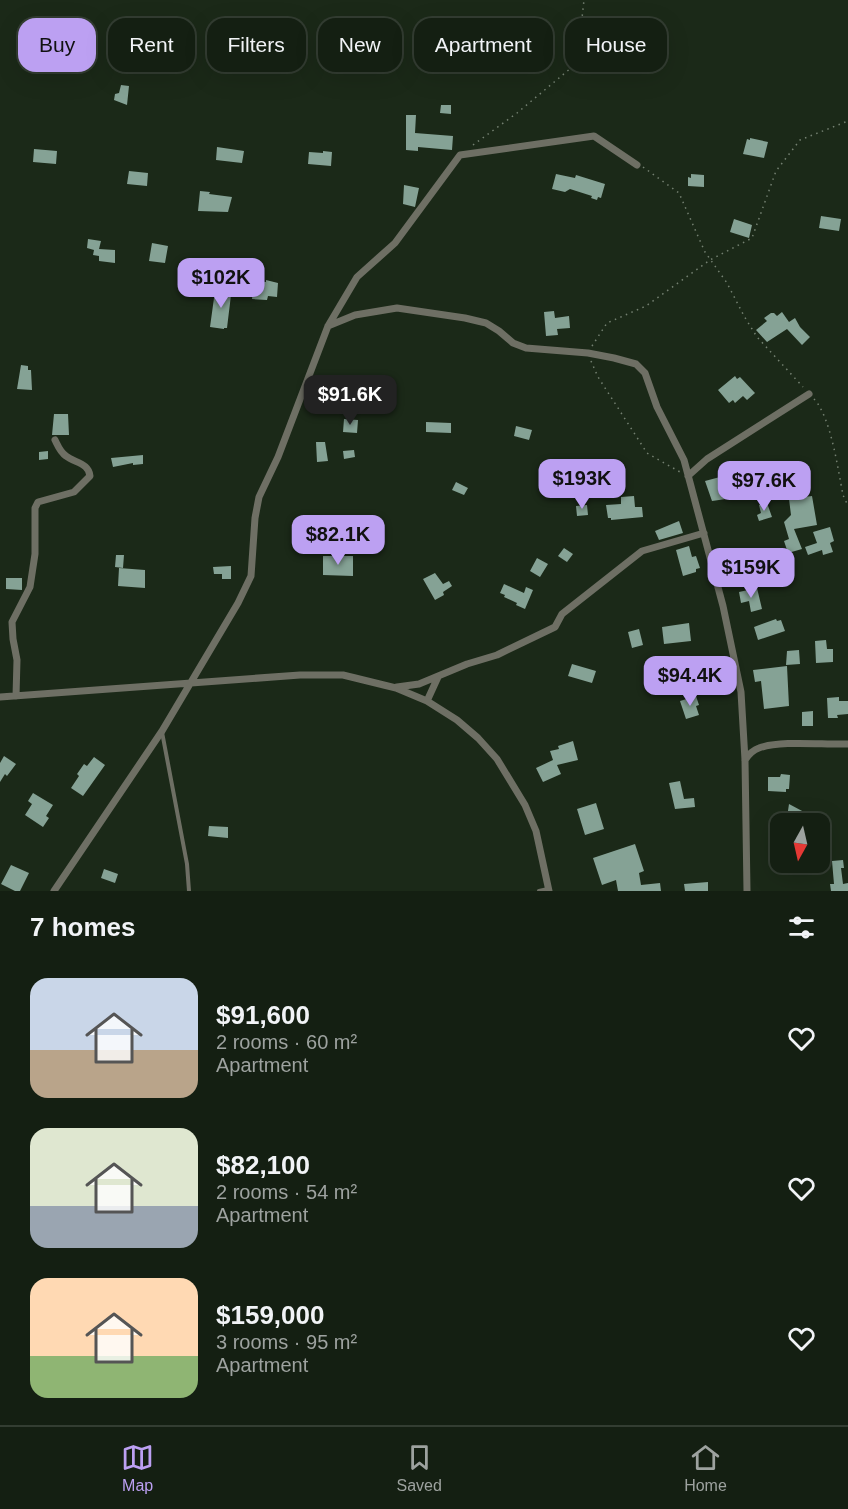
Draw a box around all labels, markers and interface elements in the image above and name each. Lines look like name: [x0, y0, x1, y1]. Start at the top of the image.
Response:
chip: Buy: [18, 18, 96, 72]
chip: Rent: [108, 18, 195, 72]
chip: Filters: [207, 18, 306, 72]
chip: New: [318, 18, 402, 72]
chip: Apartment: [414, 18, 553, 72]
chip: House: [565, 18, 667, 72]
pin: $102K: [179, 258, 263, 309]
text: $102K: [192, 266, 250, 288]
pin: $91.6K: [301, 375, 399, 426]
text: $91.6K: [318, 383, 382, 405]
pin: $193K: [540, 459, 624, 510]
pin: $97.6K: [715, 461, 813, 512]
text: $193K: [553, 467, 611, 489]
text: $97.6K: [732, 469, 796, 491]
pin: $82.1K: [289, 515, 387, 566]
text: $82.1K: [306, 523, 370, 545]
pin: $159K: [709, 548, 793, 599]
text: $159K: [722, 556, 780, 578]
pin: $94.4K: [641, 656, 739, 707]
text: $94.4K: [658, 664, 722, 686]
north arrow: [770, 813, 830, 873]
map controls: [770, 813, 830, 873]
icon: filters: [785, 911, 818, 944]
text: 7 homes: [30, 912, 136, 942]
text: $91,600: [216, 1000, 310, 1030]
icon: home: [78, 1002, 150, 1074]
icon: heart: [785, 1022, 818, 1055]
text: 2 rooms · 60 m²: [216, 1031, 357, 1053]
text: Apartment: [216, 1054, 308, 1076]
text: $82,100: [216, 1150, 310, 1180]
icon: home: [78, 1152, 150, 1224]
icon: heart: [785, 1172, 818, 1205]
text: 2 rooms · 54 m²: [216, 1181, 357, 1203]
text: Apartment: [216, 1204, 308, 1226]
text: $159,000: [216, 1300, 324, 1330]
icon: home: [78, 1302, 150, 1374]
icon: heart: [785, 1322, 818, 1355]
text: 3 rooms · 95 m²: [216, 1331, 357, 1353]
text: Apartment: [216, 1354, 308, 1376]
tab: Map: [121, 1441, 154, 1495]
tab: Saved: [396, 1441, 442, 1495]
tab: Home: [684, 1441, 727, 1495]

